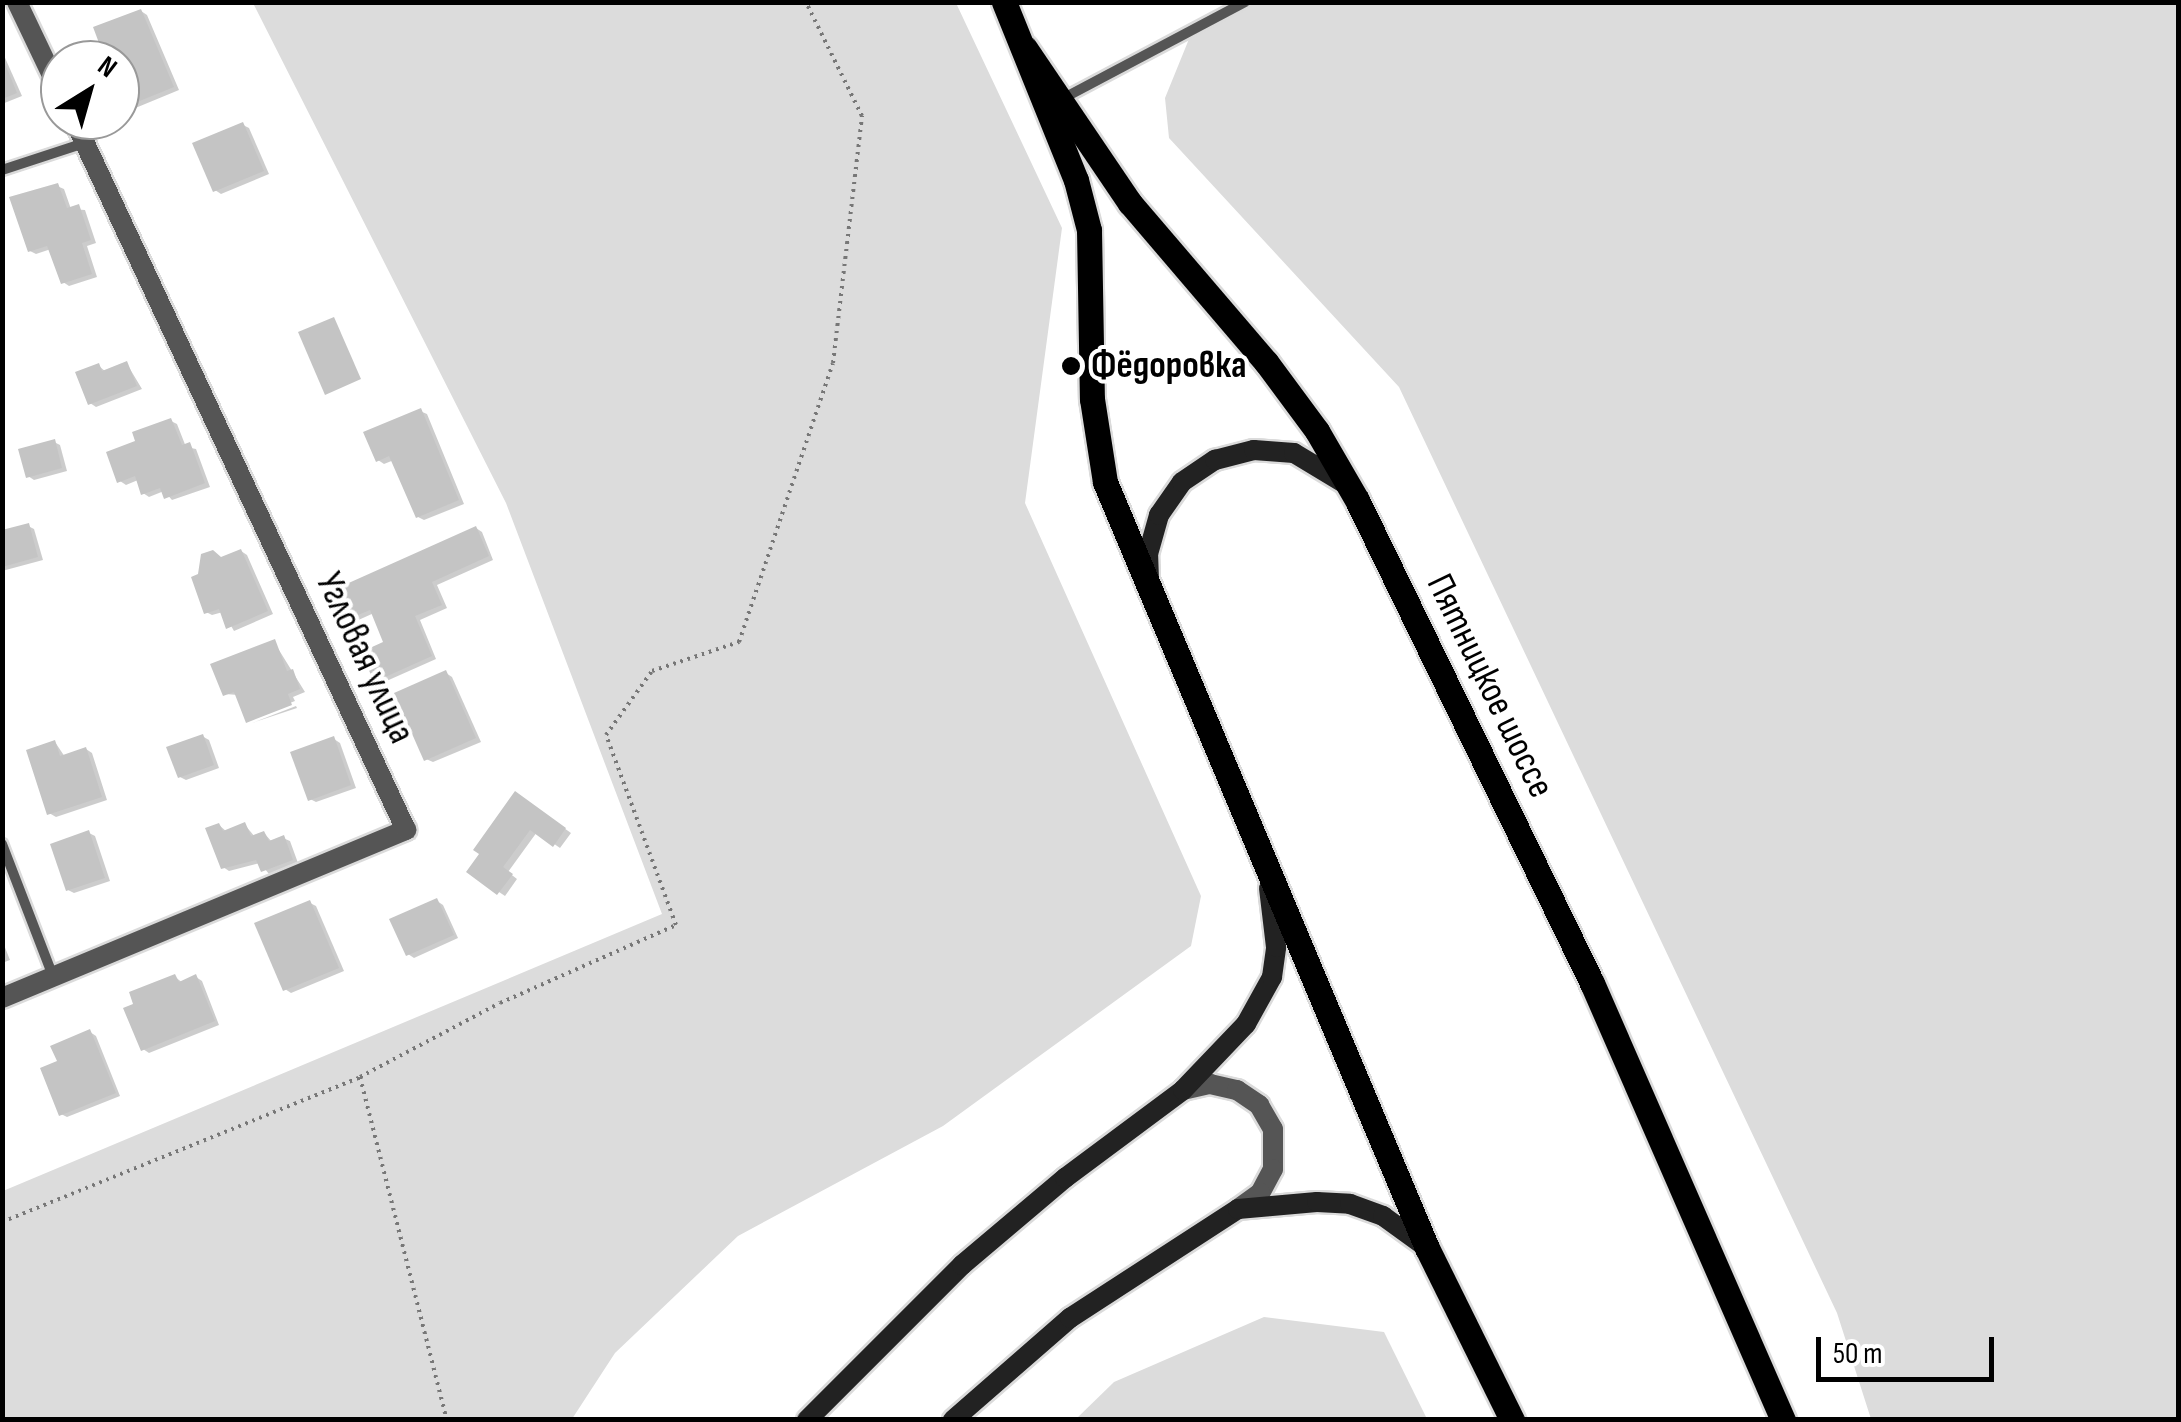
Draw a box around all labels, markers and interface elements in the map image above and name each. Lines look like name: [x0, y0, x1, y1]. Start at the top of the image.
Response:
north arrow: [40, 40, 140, 140]
text: N: [91, 50, 123, 85]
place label: Фёдоровка: [1091, 343, 1247, 389]
marker: Фёдоровка: [1060, 355, 1082, 377]
street label: Угловая улица: [306, 565, 424, 751]
street label: Пятницкое шоссе: [1416, 567, 1564, 805]
scale bar: [1821, 1317, 1998, 1379]
text: 50 m: [1833, 1336, 1882, 1372]

